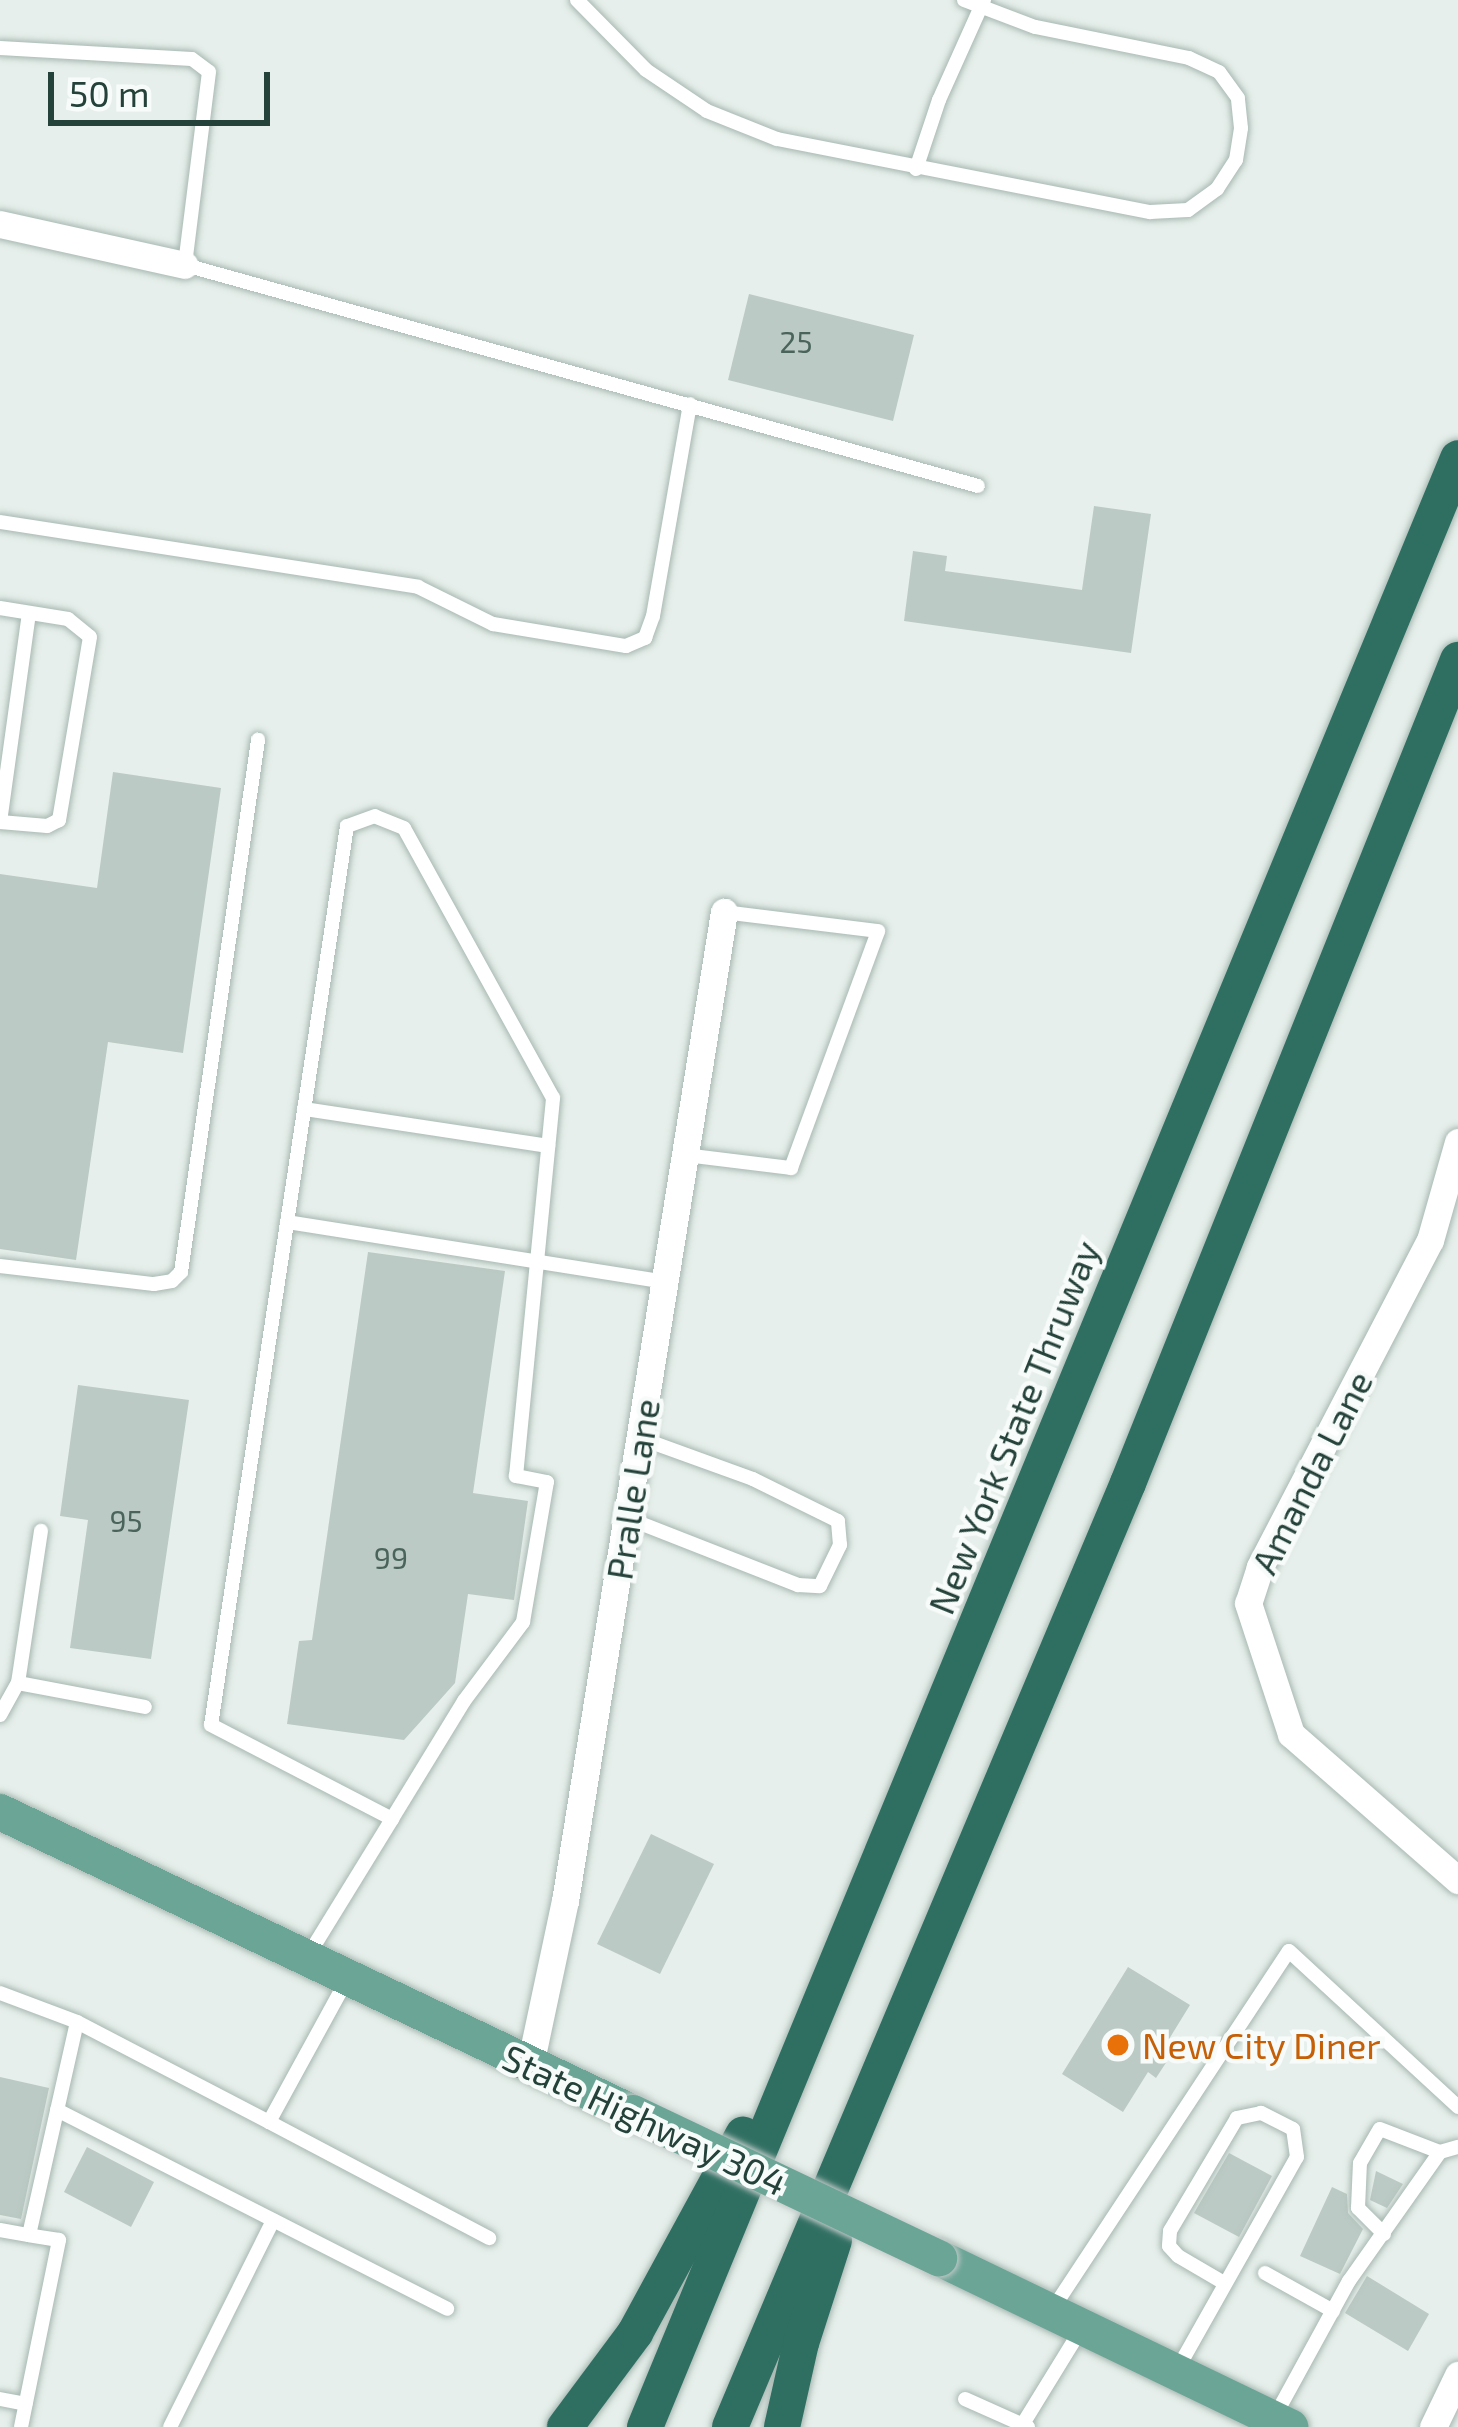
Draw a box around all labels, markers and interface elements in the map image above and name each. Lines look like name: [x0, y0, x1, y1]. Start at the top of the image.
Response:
scale bar: [54, 48, 276, 122]
text: 50 m: [69, 71, 150, 114]
house number: 25: [780, 323, 812, 359]
street label: New York State Thruway: [918, 1233, 1108, 1621]
street label: Amanda Lane: [1241, 1363, 1381, 1581]
street label: Pralle Lane: [596, 1395, 668, 1583]
house number: 95: [109, 1502, 143, 1538]
house number: 99: [374, 1539, 408, 1575]
place label: New City Diner: [1142, 2023, 1382, 2067]
marker: New City Diner: [1105, 2032, 1131, 2058]
street label: State Highway 304: [496, 2034, 794, 2204]

